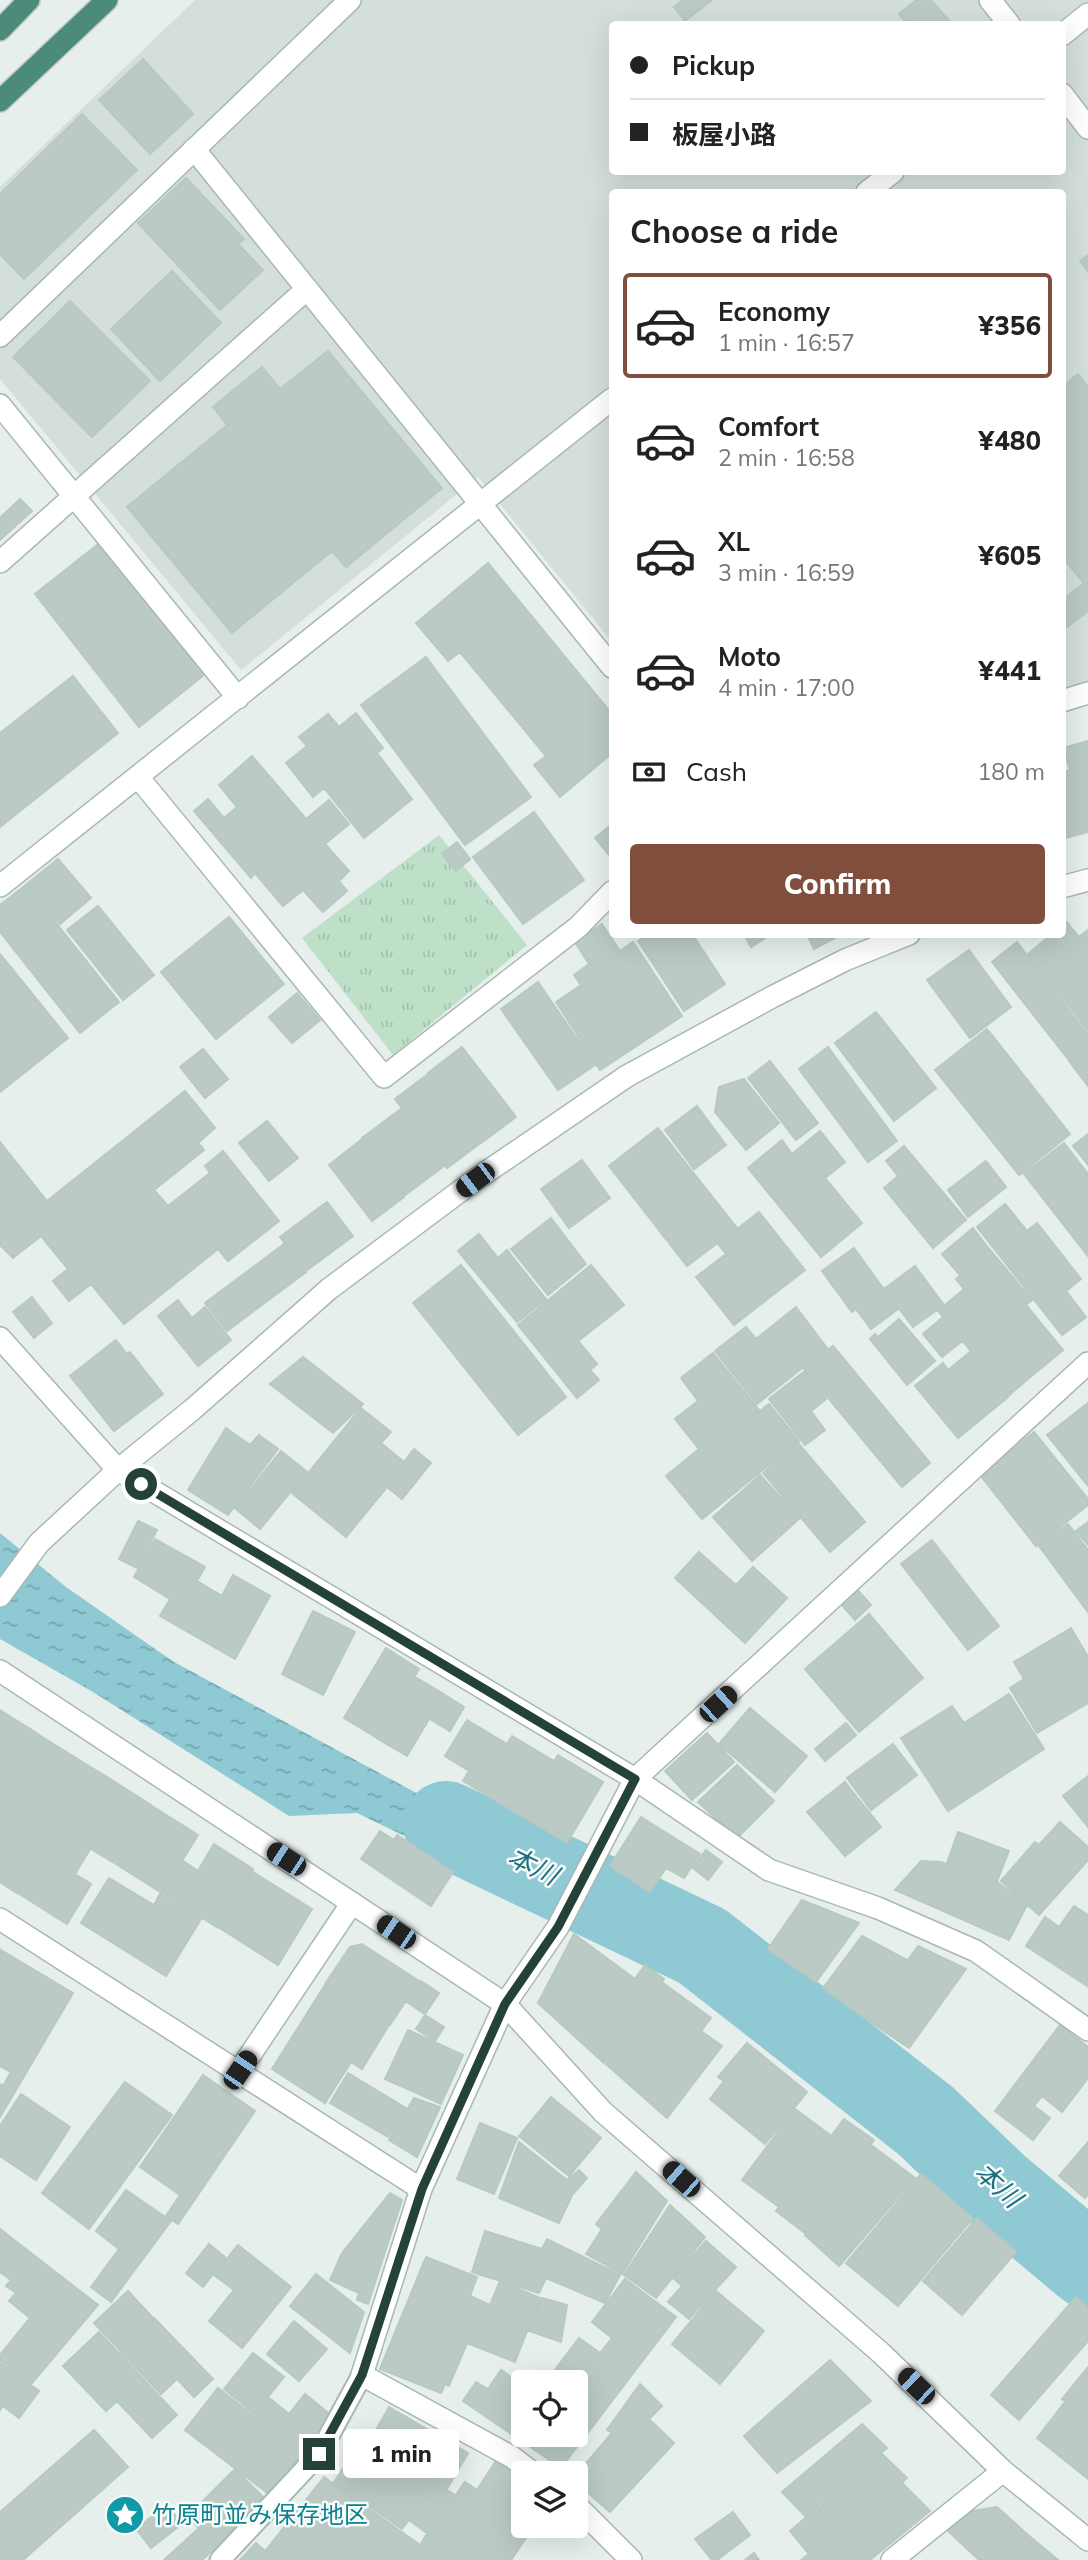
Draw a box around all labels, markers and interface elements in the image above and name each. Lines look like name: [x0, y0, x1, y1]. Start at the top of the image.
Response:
text: Pickup: [672, 49, 755, 82]
text: 板屋小路: [672, 118, 776, 151]
text: Choose a ride: [630, 211, 838, 251]
icon: car: [634, 294, 697, 357]
text: Economy: [718, 295, 830, 328]
text: ¥356: [979, 309, 1041, 342]
text: 1 min · 16:57: [718, 328, 855, 357]
icon: car: [634, 409, 697, 472]
text: Comfort: [718, 410, 819, 443]
text: ¥480: [979, 424, 1041, 457]
text: 2 min · 16:58: [718, 443, 855, 472]
icon: car: [634, 524, 697, 587]
text: XL: [718, 525, 750, 558]
text: ¥605: [979, 539, 1041, 572]
text: 3 min · 16:59: [718, 558, 855, 587]
icon: car: [634, 639, 697, 702]
text: Moto: [718, 640, 781, 673]
text: ¥441: [979, 654, 1041, 687]
text: 4 min · 17:00: [718, 673, 855, 702]
icon: cash: [630, 753, 668, 791]
text: Cash: [686, 755, 747, 788]
text: 180 m: [977, 757, 1045, 786]
button: Confirm: [630, 844, 1045, 924]
car: [452, 1159, 499, 1201]
route start: [125, 1468, 157, 1500]
car: [696, 1682, 741, 1726]
car: [263, 1839, 310, 1879]
water label: 本川: [503, 1839, 567, 1893]
car: [373, 1912, 420, 1952]
car: [220, 2047, 261, 2093]
water label: 本川: [968, 2155, 1031, 2216]
car: [659, 2157, 704, 2201]
car: [894, 2364, 939, 2408]
map controls: [511, 2370, 588, 2538]
button: locate: [511, 2370, 588, 2447]
callout: 1 min: [344, 2430, 459, 2478]
route end: [303, 2438, 335, 2470]
text: 1 min: [370, 2439, 432, 2468]
button: layers: [511, 2461, 588, 2538]
place icon: 竹原町並み保存地区: [104, 2494, 146, 2536]
place label: 竹原町並み保存地区: [152, 2499, 368, 2529]

